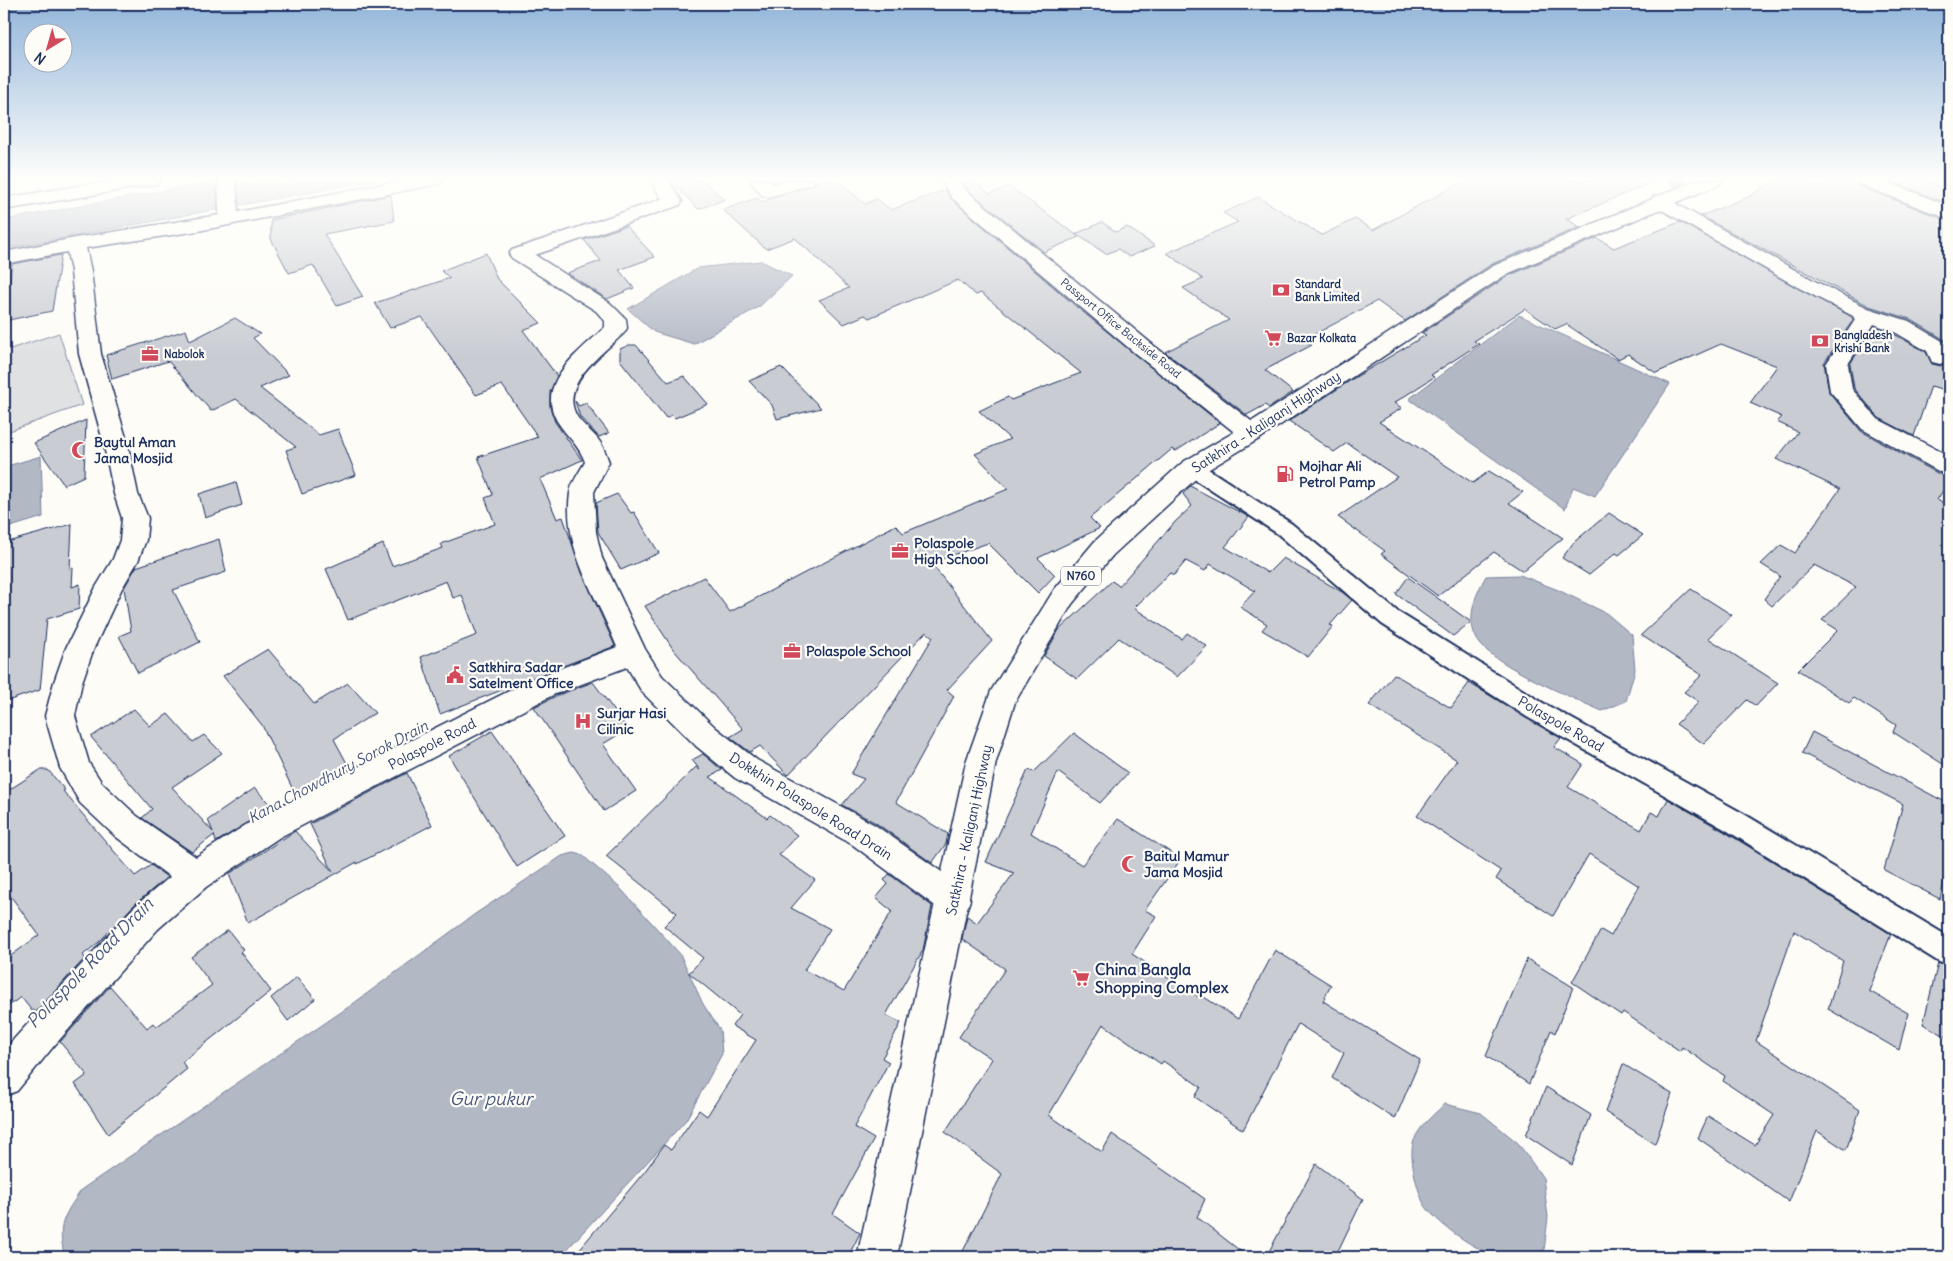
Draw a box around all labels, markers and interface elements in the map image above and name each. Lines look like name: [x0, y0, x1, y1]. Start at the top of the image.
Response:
north arrow: [22, 22, 72, 72]
text: N: [31, 48, 49, 68]
street label: Passport Office Backside Road: [1058, 275, 1184, 381]
place label: Standard Bank Limited: [1295, 277, 1360, 304]
bank icon: Standard Bank Limited: [1271, 280, 1291, 300]
supermarket icon: Bazar Kolkata: [1263, 328, 1283, 348]
place label: Bangladesh Krishi Bank: [1834, 328, 1893, 355]
place label: Bazar Kolkata: [1287, 331, 1357, 345]
bank icon: Bangladesh Krishi Bank: [1810, 331, 1830, 351]
office icon: Nabolok: [140, 344, 160, 364]
place label: Nabolok: [164, 347, 205, 361]
street label: Satkhira - Kaliganj Highway: [1188, 367, 1344, 477]
place label: Baytul Aman Jama Mosjid: [94, 433, 176, 467]
mosque icon: Baytul Aman Jama Mosjid: [70, 440, 90, 460]
place label: Mojhar Ali Petrol Pamp: [1299, 457, 1375, 491]
fuel station icon: Mojhar Ali Petrol Pamp: [1275, 464, 1295, 484]
place label: Polaspole High School: [914, 534, 988, 568]
office icon: Polaspole High School: [890, 541, 910, 561]
road number: N760: [1061, 566, 1101, 586]
office icon: Polaspole School: [782, 641, 802, 661]
place label: Polaspole School: [806, 642, 911, 660]
place label: Satkhira Sadar Satelment Office: [469, 658, 574, 692]
public building icon: Satkhira Sadar Satelment Office: [445, 665, 465, 685]
street label: Polaspole Road: [1515, 692, 1607, 756]
place label: Surjar Hasi Cilinic: [597, 704, 666, 738]
hospital icon: Surjar Hasi Cilinic: [573, 711, 593, 731]
street label: Polaspole Road: [385, 714, 479, 774]
water label: Kana Chowdhury Sorok Drain: [244, 716, 431, 827]
street label: Satkhira - Kaliganj Highway: [942, 743, 996, 917]
street label: Dokkhin Polaspole Road Drain: [726, 748, 896, 864]
place label: Baitul Mamur Jama Mosjid: [1144, 847, 1229, 881]
mosque icon: Baitul Mamur Jama Mosjid: [1120, 854, 1140, 874]
water label: Polaspole Road Drain: [21, 892, 158, 1033]
place label: China Bangla Shopping Complex: [1095, 959, 1229, 998]
supermarket icon: China Bangla Shopping Complex: [1071, 968, 1091, 988]
water label: Gur pukur: [450, 1087, 535, 1110]

